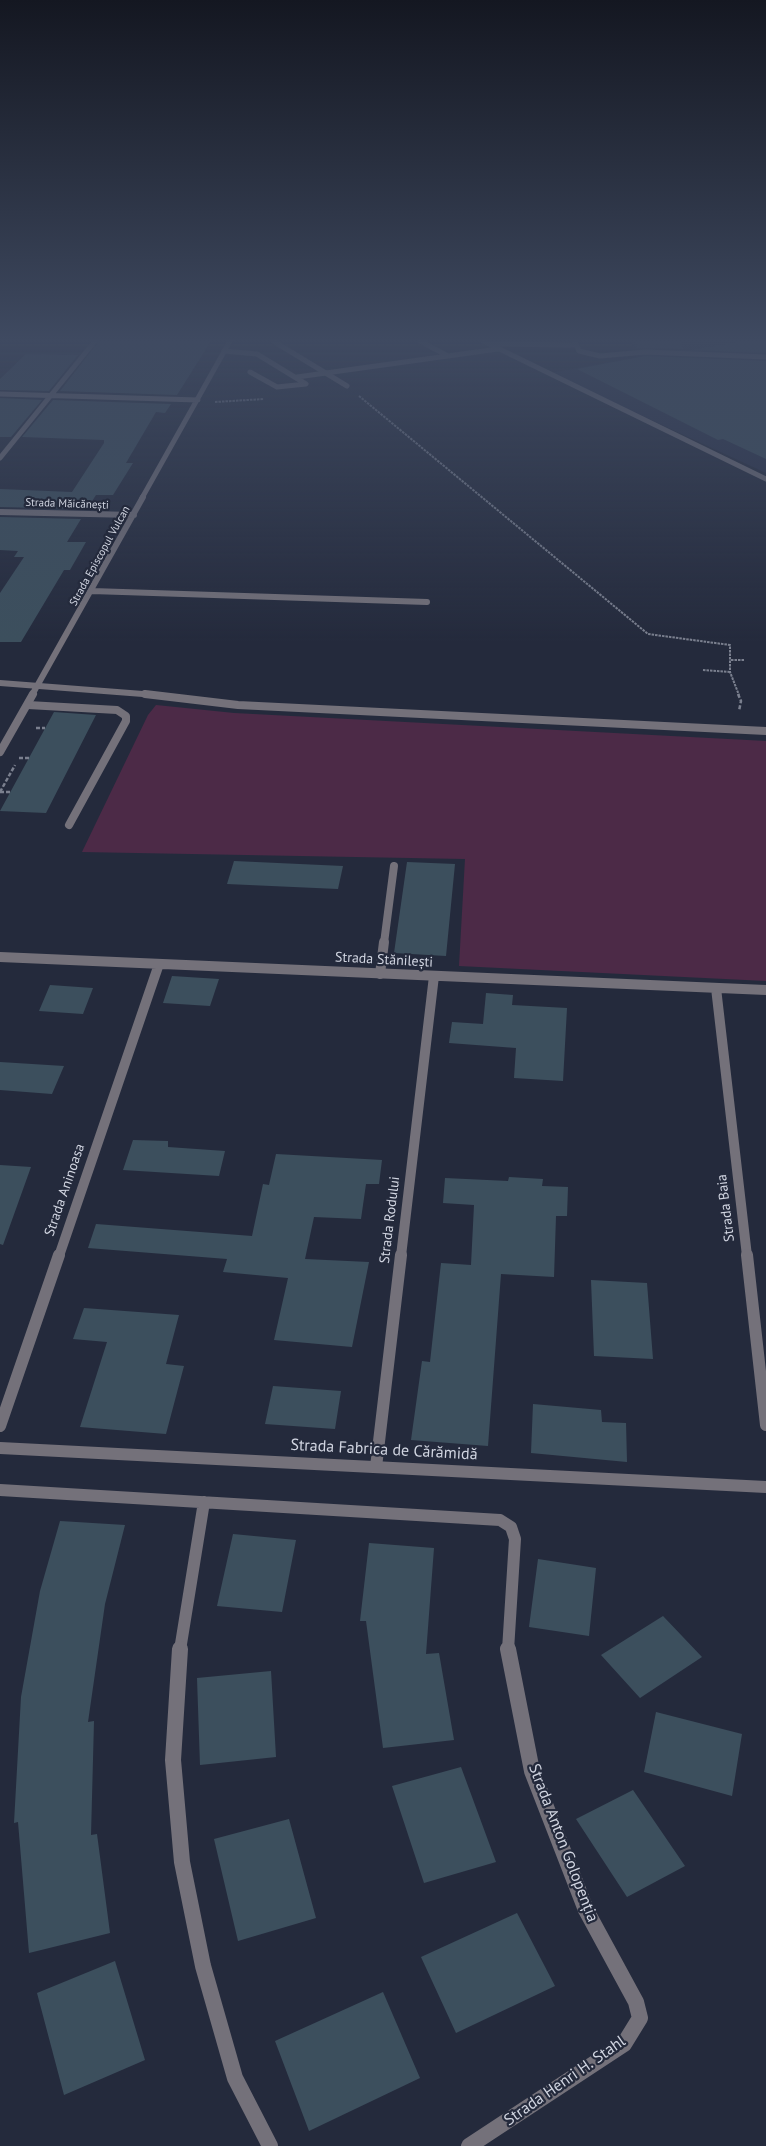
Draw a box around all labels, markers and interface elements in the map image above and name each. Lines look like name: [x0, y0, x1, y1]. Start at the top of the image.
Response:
street label: Strada Măicănești: [25, 496, 109, 512]
street label: Strada Episcopul Vulcan: [67, 504, 133, 608]
street label: Strada Stănilești: [335, 949, 433, 971]
street label: Strada Aninoasa: [41, 1142, 89, 1238]
street label: Strada Baia: [714, 1173, 738, 1243]
street label: Strada Rodului: [376, 1175, 404, 1265]
street label: Strada Fabrica de Cărămidă: [290, 1436, 478, 1464]
street label: Strada Anton Golopenția: [524, 1761, 602, 1925]
street label: Strada Henri H. Stahl: [501, 2032, 629, 2130]

